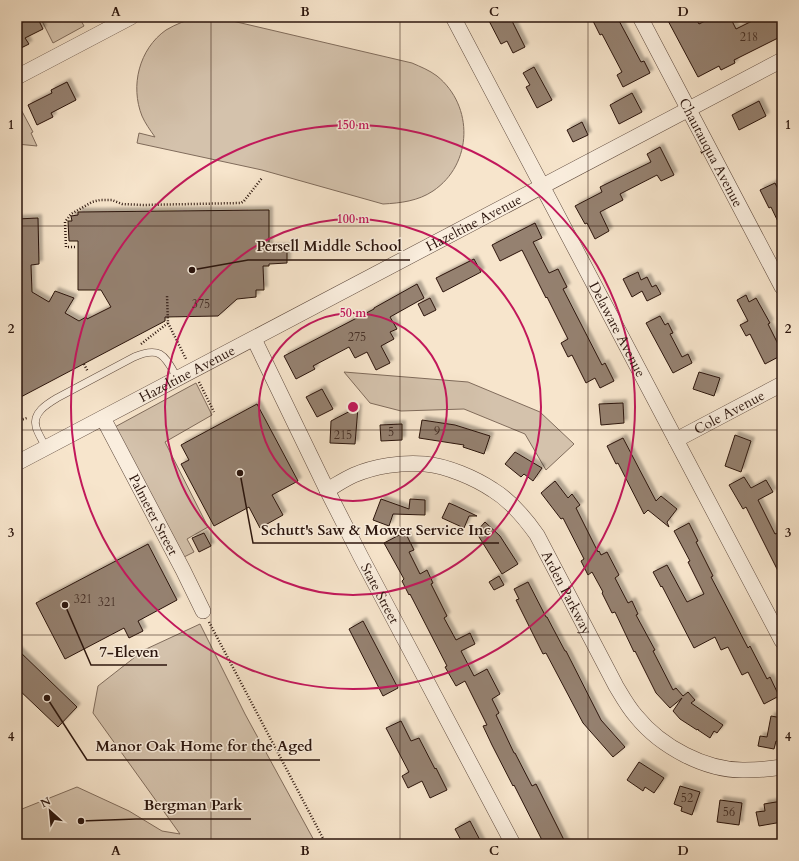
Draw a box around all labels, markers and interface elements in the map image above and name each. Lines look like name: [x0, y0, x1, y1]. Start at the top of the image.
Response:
text: A: [111, 3, 121, 21]
text: B: [300, 3, 310, 21]
text: C: [489, 3, 499, 21]
text: D: [677, 3, 689, 21]
house number: 218: [740, 29, 758, 45]
street label: Chautauqua Avenue: [674, 95, 747, 211]
text: 1: [8, 116, 14, 134]
text: 1: [785, 116, 791, 134]
text: 150 m: [337, 117, 370, 133]
street label: Hazeltine Avenue: [423, 190, 525, 256]
text: 100 m: [337, 211, 370, 227]
callout: Persell Middle School: [248, 233, 410, 260]
text: Persell Middle School: [256, 236, 402, 256]
street label: Delaware Avenue: [584, 278, 650, 381]
house number: 375: [192, 296, 210, 312]
text: 50 m: [340, 305, 367, 321]
text: 2: [8, 320, 15, 338]
text: 2: [785, 320, 792, 338]
house number: 275: [348, 329, 366, 345]
street label: Hazeltine Avenue: [136, 341, 238, 407]
street label: Cole Avenue: [691, 386, 768, 439]
centre of rings: [346, 400, 360, 414]
house number: 9: [434, 423, 440, 439]
house number: 5: [388, 424, 394, 440]
house number: 215: [334, 427, 352, 443]
street label: Palmeter Street: [124, 471, 183, 559]
callout: Schutt's Saw & Mower Service Inc: [253, 516, 499, 543]
text: Schutt's Saw & Mower Service Inc: [261, 520, 491, 540]
text: 3: [8, 524, 15, 542]
text: 3: [785, 524, 792, 542]
street label: Arden Parkway: [537, 547, 597, 639]
street label: State Street: [356, 560, 404, 628]
house number: 321: [74, 591, 92, 607]
house number: 321: [98, 594, 116, 610]
callout: 7-Eleven: [91, 638, 167, 665]
text: 7-Eleven: [99, 642, 159, 662]
text: 4: [8, 728, 15, 746]
text: 4: [785, 728, 792, 746]
callout: Manor Oak Home for the Aged: [87, 733, 320, 760]
text: Manor Oak Home for the Aged: [95, 736, 313, 756]
house number: 52: [681, 790, 693, 806]
north arrow: [30, 791, 70, 831]
callout: Bergman Park: [136, 792, 251, 819]
text: N: [38, 793, 54, 811]
text: Bergman Park: [144, 795, 243, 815]
house number: 56: [723, 804, 735, 820]
text: A: [111, 842, 121, 860]
text: B: [300, 842, 310, 860]
text: C: [489, 842, 499, 860]
text: D: [677, 842, 689, 860]

